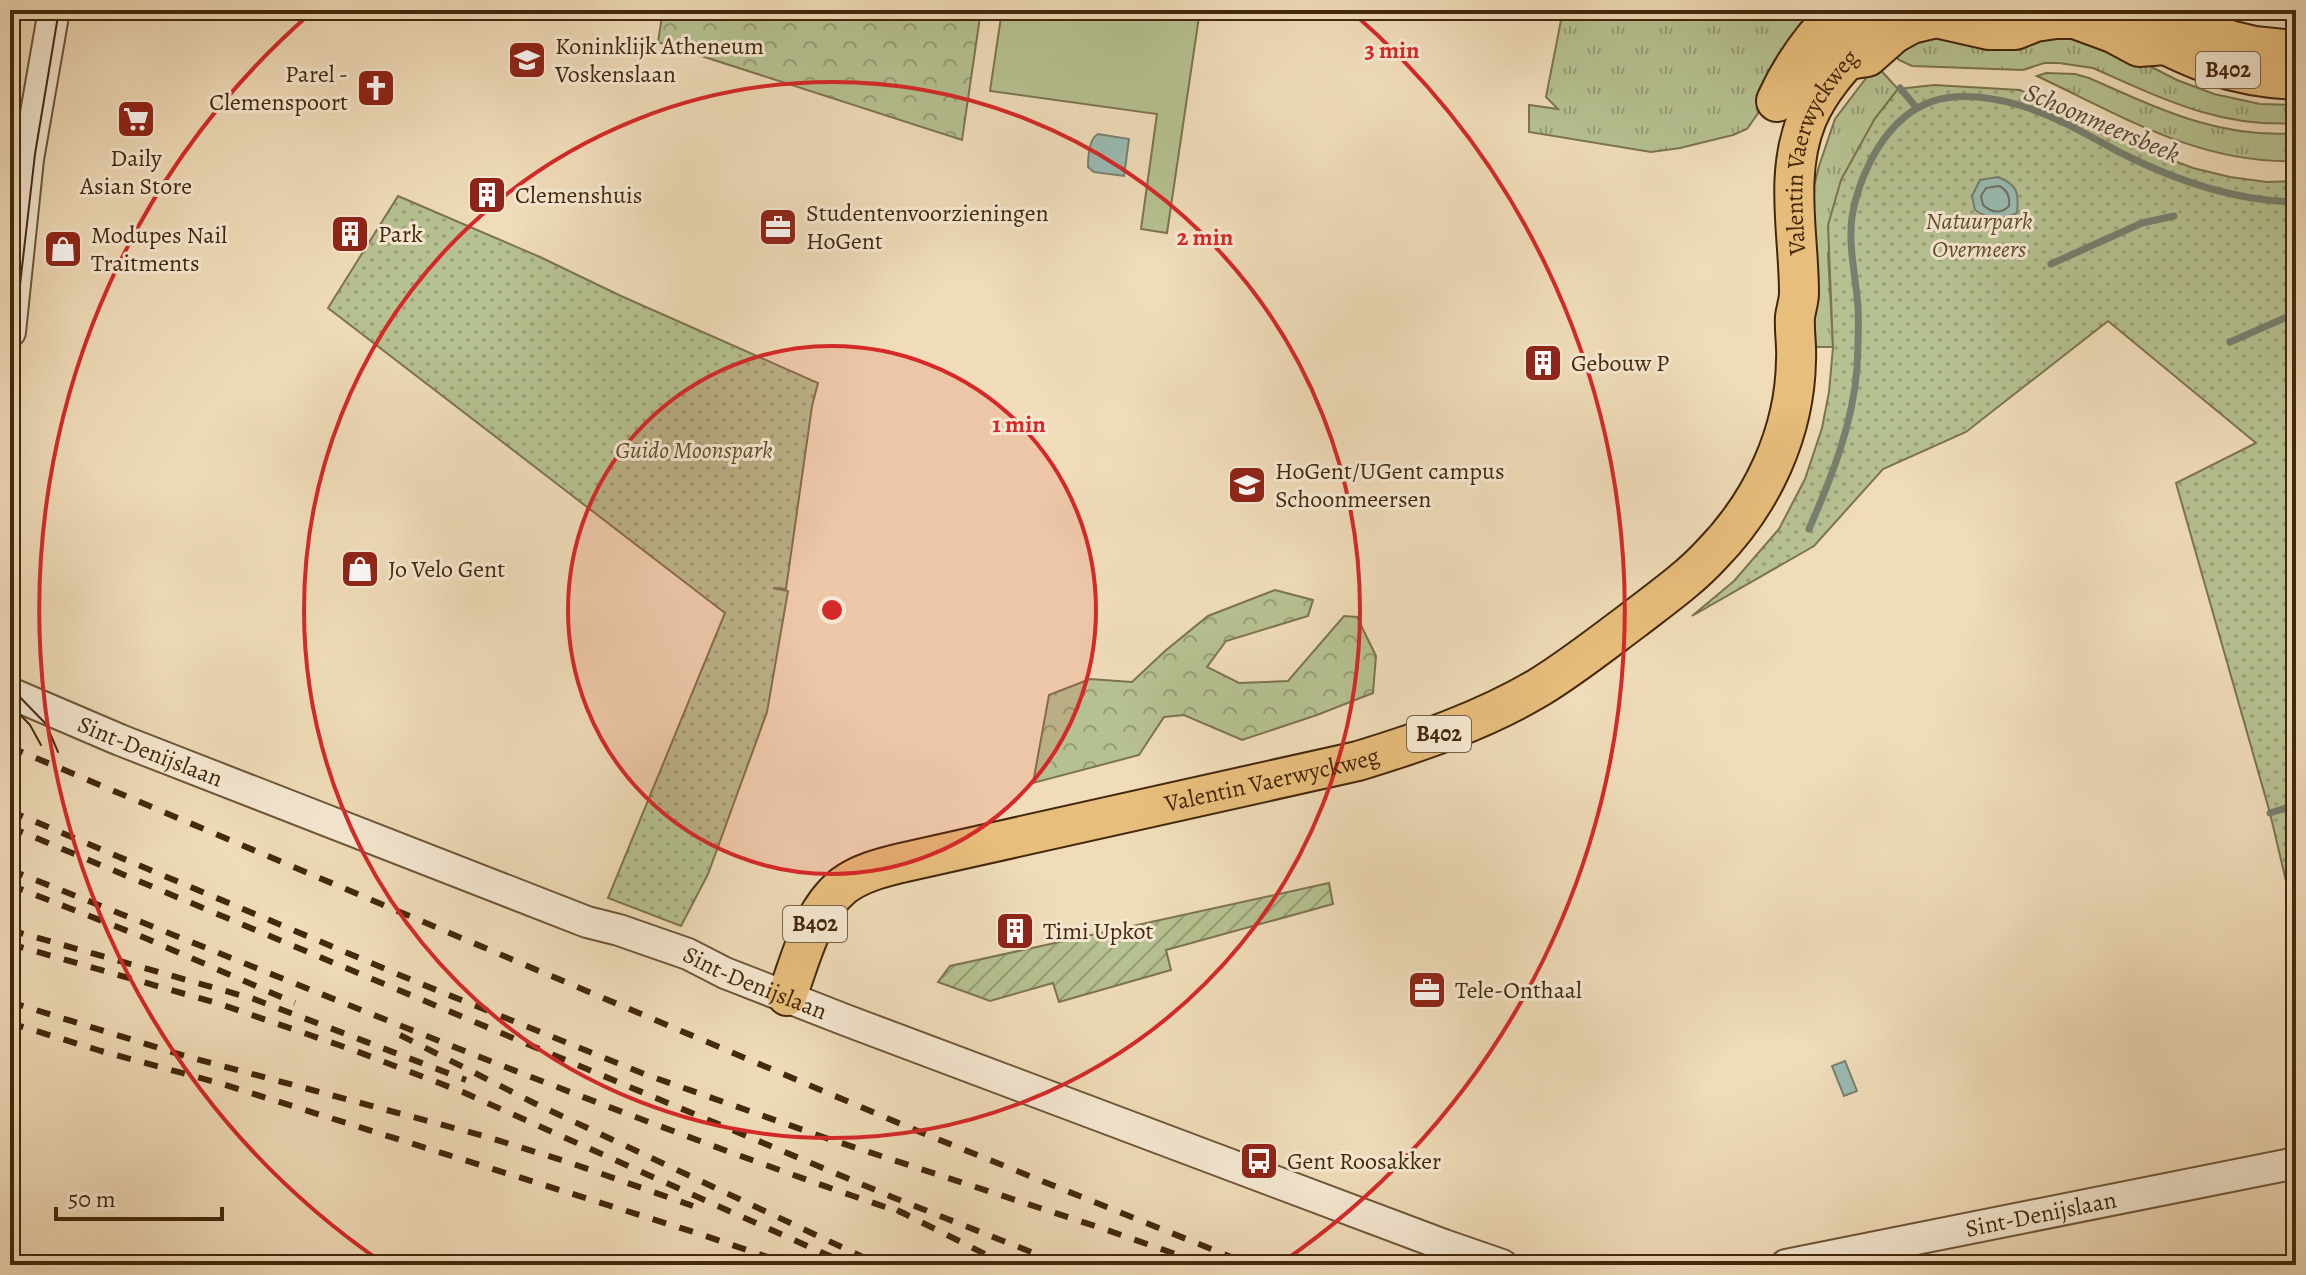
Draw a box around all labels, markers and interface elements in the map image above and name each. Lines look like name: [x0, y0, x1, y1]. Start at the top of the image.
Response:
place label: Koninklijk Atheneum Voskenslaan: [554, 30, 764, 90]
text: 3 min: [1364, 34, 1420, 66]
school or university icon: Koninklijk Atheneum Voskenslaan: [506, 39, 548, 81]
street label: Valentin Vaerwyckweg: [1778, 42, 1865, 257]
road number: B402: [2196, 52, 2260, 88]
place label: Parel - Clemenspoort: [209, 58, 348, 118]
church icon: Parel - Clemenspoort: [355, 67, 397, 109]
water label: Schoonmeersbeek: [2019, 74, 2185, 172]
supermarket icon: Daily Asian Store: [115, 98, 157, 140]
place label: Daily Asian Store: [79, 142, 192, 202]
building icon: Clemenshuis: [466, 174, 508, 216]
place label: Clemenshuis: [515, 179, 642, 211]
place label: Studentenvoorzieningen HoGent: [806, 197, 1049, 257]
park label: Natuurpark Overmeers: [1926, 205, 2033, 265]
office icon: Studentenvoorzieningen HoGent: [757, 206, 799, 248]
building icon: Park: [329, 213, 371, 255]
place label: Park: [378, 218, 423, 250]
place label: Modupes Nail Traitments: [91, 219, 227, 279]
text: 2 min: [1177, 221, 1234, 253]
shop icon: Modupes Nail Traitments: [42, 228, 84, 270]
building icon: Gebouw P: [1522, 342, 1564, 384]
place label: Gebouw P: [1571, 347, 1669, 379]
text: 1 min: [992, 408, 1046, 440]
park label: Guido Moonspark: [615, 434, 773, 466]
place label: HoGent/UGent campus Schoonmeersen: [1275, 455, 1505, 515]
school or university icon: HoGent/UGent campus Schoonmeersen: [1226, 464, 1268, 506]
shop icon: Jo Velo Gent: [339, 548, 381, 590]
place label: Jo Velo Gent: [388, 553, 505, 585]
centre of rings: [818, 596, 846, 624]
street label: Sint-Denijslaan: [73, 708, 227, 795]
road number: B402: [1407, 716, 1471, 752]
street label: Valentin Vaerwyckweg: [1161, 739, 1383, 820]
road number: B402: [783, 906, 847, 942]
building icon: Timi Upkot: [994, 910, 1036, 952]
place label: Timi Upkot: [1043, 915, 1154, 947]
street label: Sint-Denijslaan: [678, 938, 832, 1027]
office icon: Tele-Onthaal: [1406, 969, 1448, 1011]
place label: Tele-Onthaal: [1455, 974, 1582, 1006]
bus stop icon: Gent Roosakker: [1238, 1140, 1280, 1182]
place label: Gent Roosakker: [1287, 1145, 1441, 1177]
scale bar: [56, 1171, 222, 1221]
text: 50 m: [68, 1183, 116, 1215]
street label: Sint-Denijslaan: [1963, 1183, 2119, 1245]

